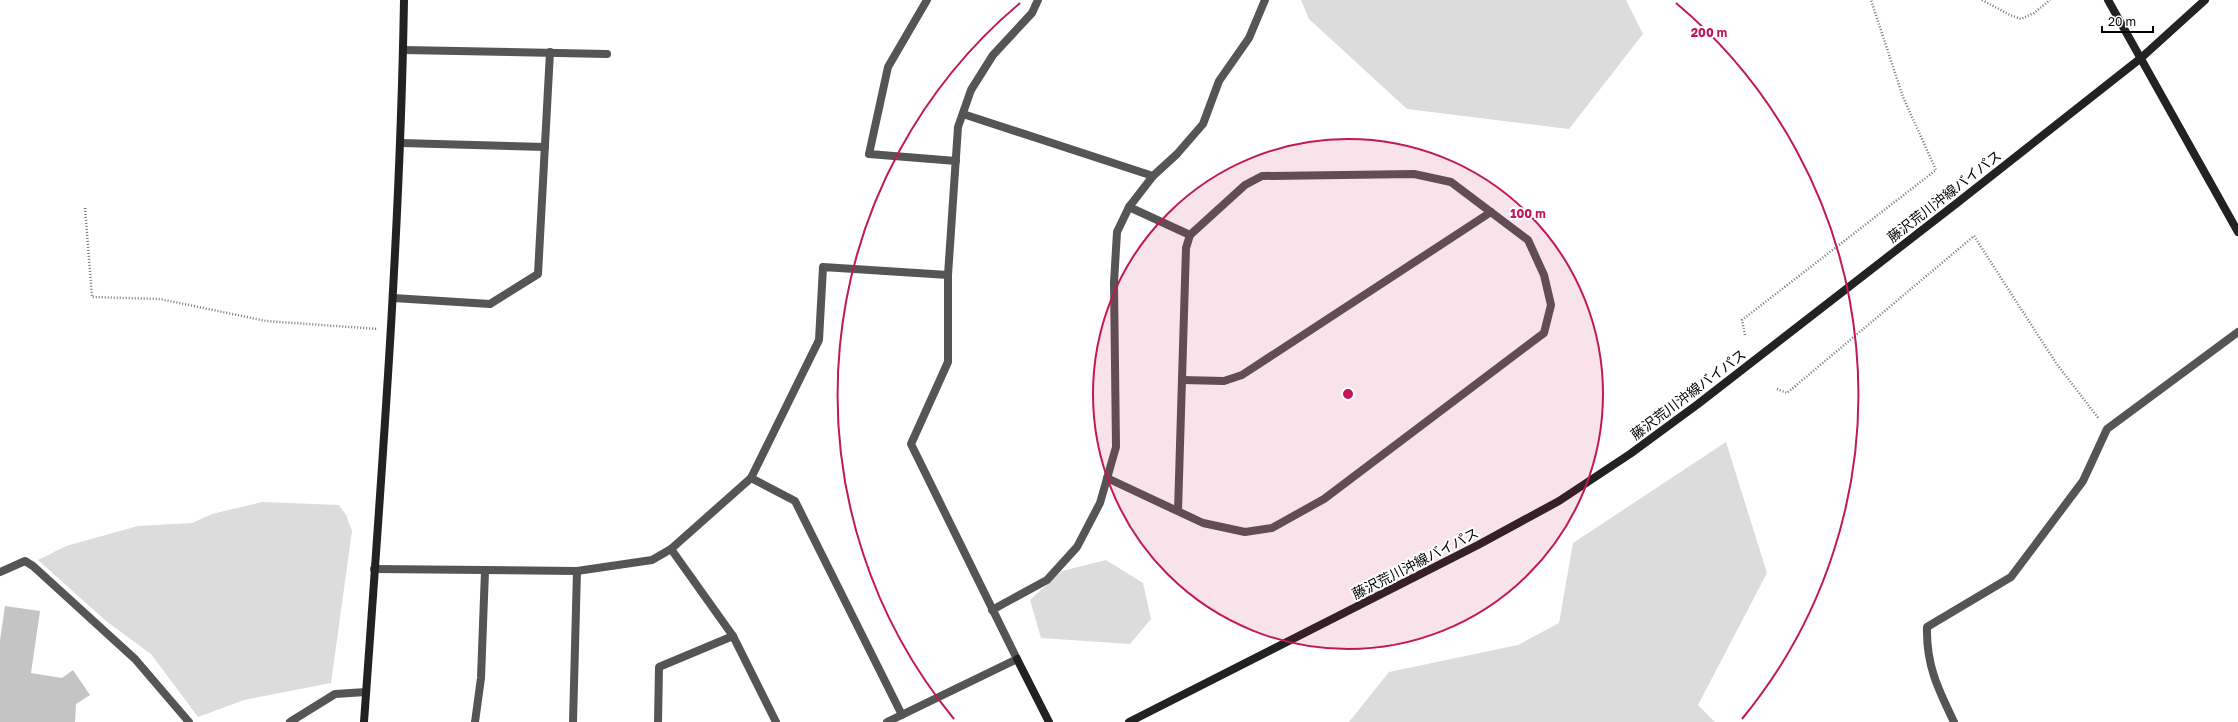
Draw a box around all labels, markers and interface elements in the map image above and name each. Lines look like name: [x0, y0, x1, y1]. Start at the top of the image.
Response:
scale bar: [2102, 8, 2153, 34]
text: 20 m: [2108, 14, 2136, 29]
text: 200 m: [1691, 25, 1727, 40]
street label: 藤沢荒川沖線バイパス: [1884, 146, 2004, 246]
text: 100 m: [1510, 206, 1546, 221]
street label: 藤沢荒川沖線バイパス: [1627, 345, 1749, 443]
centre of rings: [1341, 387, 1355, 401]
street label: 藤沢荒川沖線バイパス: [1349, 524, 1481, 602]

